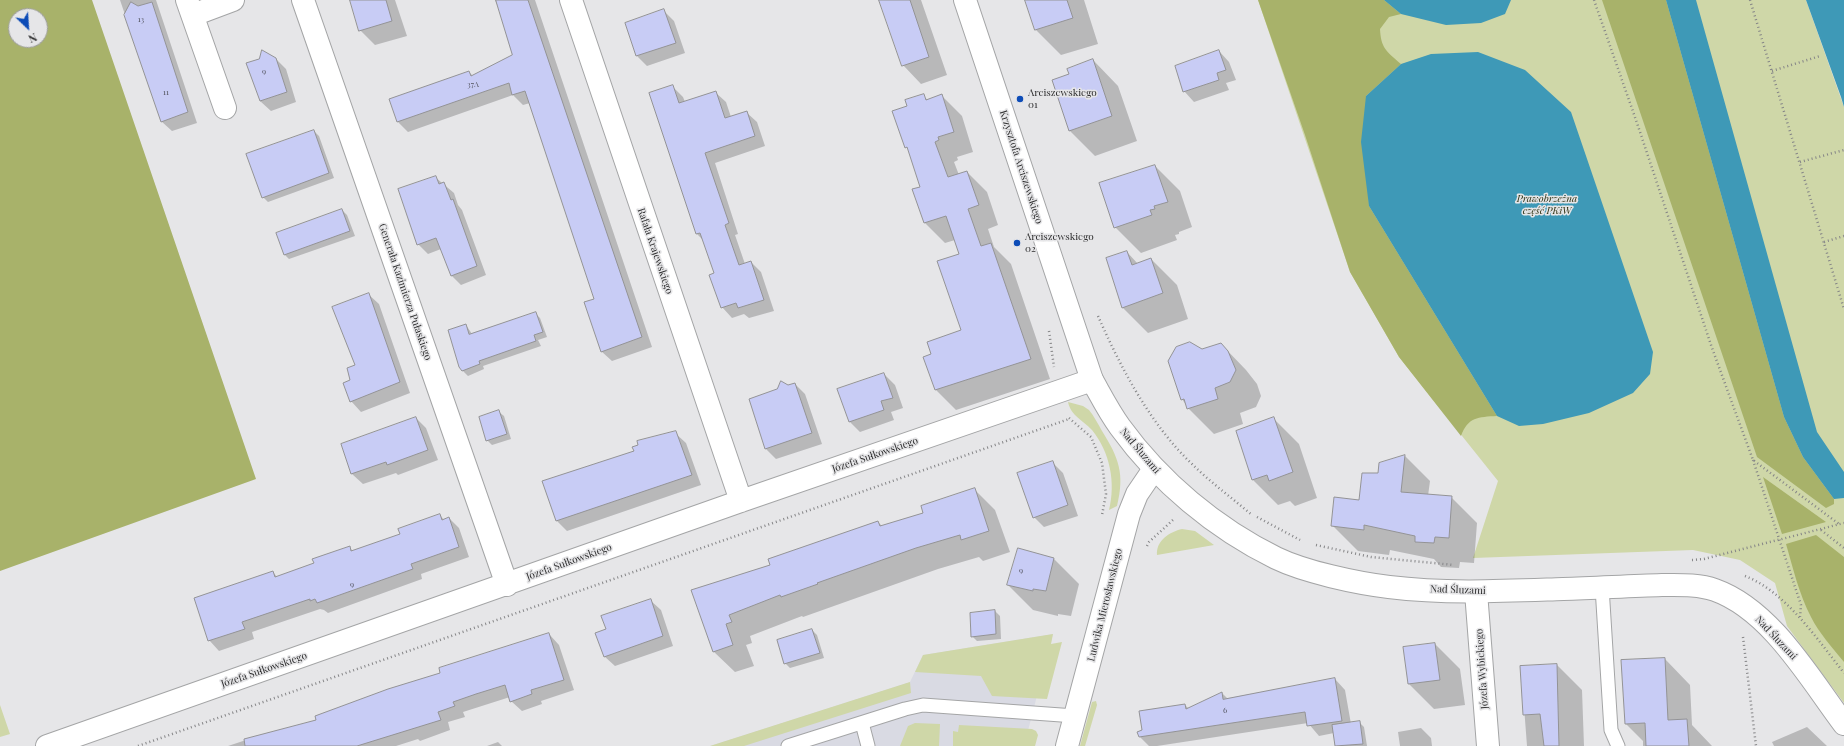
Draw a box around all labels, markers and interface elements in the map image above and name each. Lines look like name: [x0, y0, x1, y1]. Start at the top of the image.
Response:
north arrow: [8, 8, 48, 48]
house number: 13: [138, 14, 144, 24]
text: N: [26, 30, 40, 47]
house number: 9: [262, 66, 266, 76]
house number: 37A: [467, 79, 479, 89]
house number: 11: [163, 87, 169, 97]
place label: Arciszewskiego 01: [1028, 87, 1097, 110]
marker: Arciszewskiego 01: [1015, 94, 1025, 104]
street label: Krzysztofa Arciszewskiego: [997, 109, 1045, 225]
park label: Prawobrzeżna część PKiW: [1517, 193, 1577, 216]
street label: Rafała Krajewskiego: [635, 206, 675, 296]
street label: Generała Kazimierza Pułaskiego: [376, 222, 434, 362]
place label: Arciszewskiego 02: [1025, 231, 1094, 254]
marker: Arciszewskiego 02: [1012, 238, 1022, 248]
street label: Nad Śluzami: [1117, 426, 1163, 476]
street label: Józefa Sułkowskiego: [830, 435, 920, 475]
street label: Józefa Sułkowskiego: [525, 541, 613, 583]
street label: Ludwika Mierosławskiego: [1085, 547, 1125, 663]
house number: 9: [1019, 565, 1023, 575]
house number: 9: [350, 579, 354, 589]
street label: Nad Śluzami: [1430, 583, 1486, 597]
street label: Nad Śluzami: [1753, 614, 1799, 662]
street label: Józefa Wybickiego: [1473, 628, 1491, 710]
street label: Józefa Sułkowskiego: [219, 650, 309, 690]
house number: 6: [1223, 705, 1227, 715]

